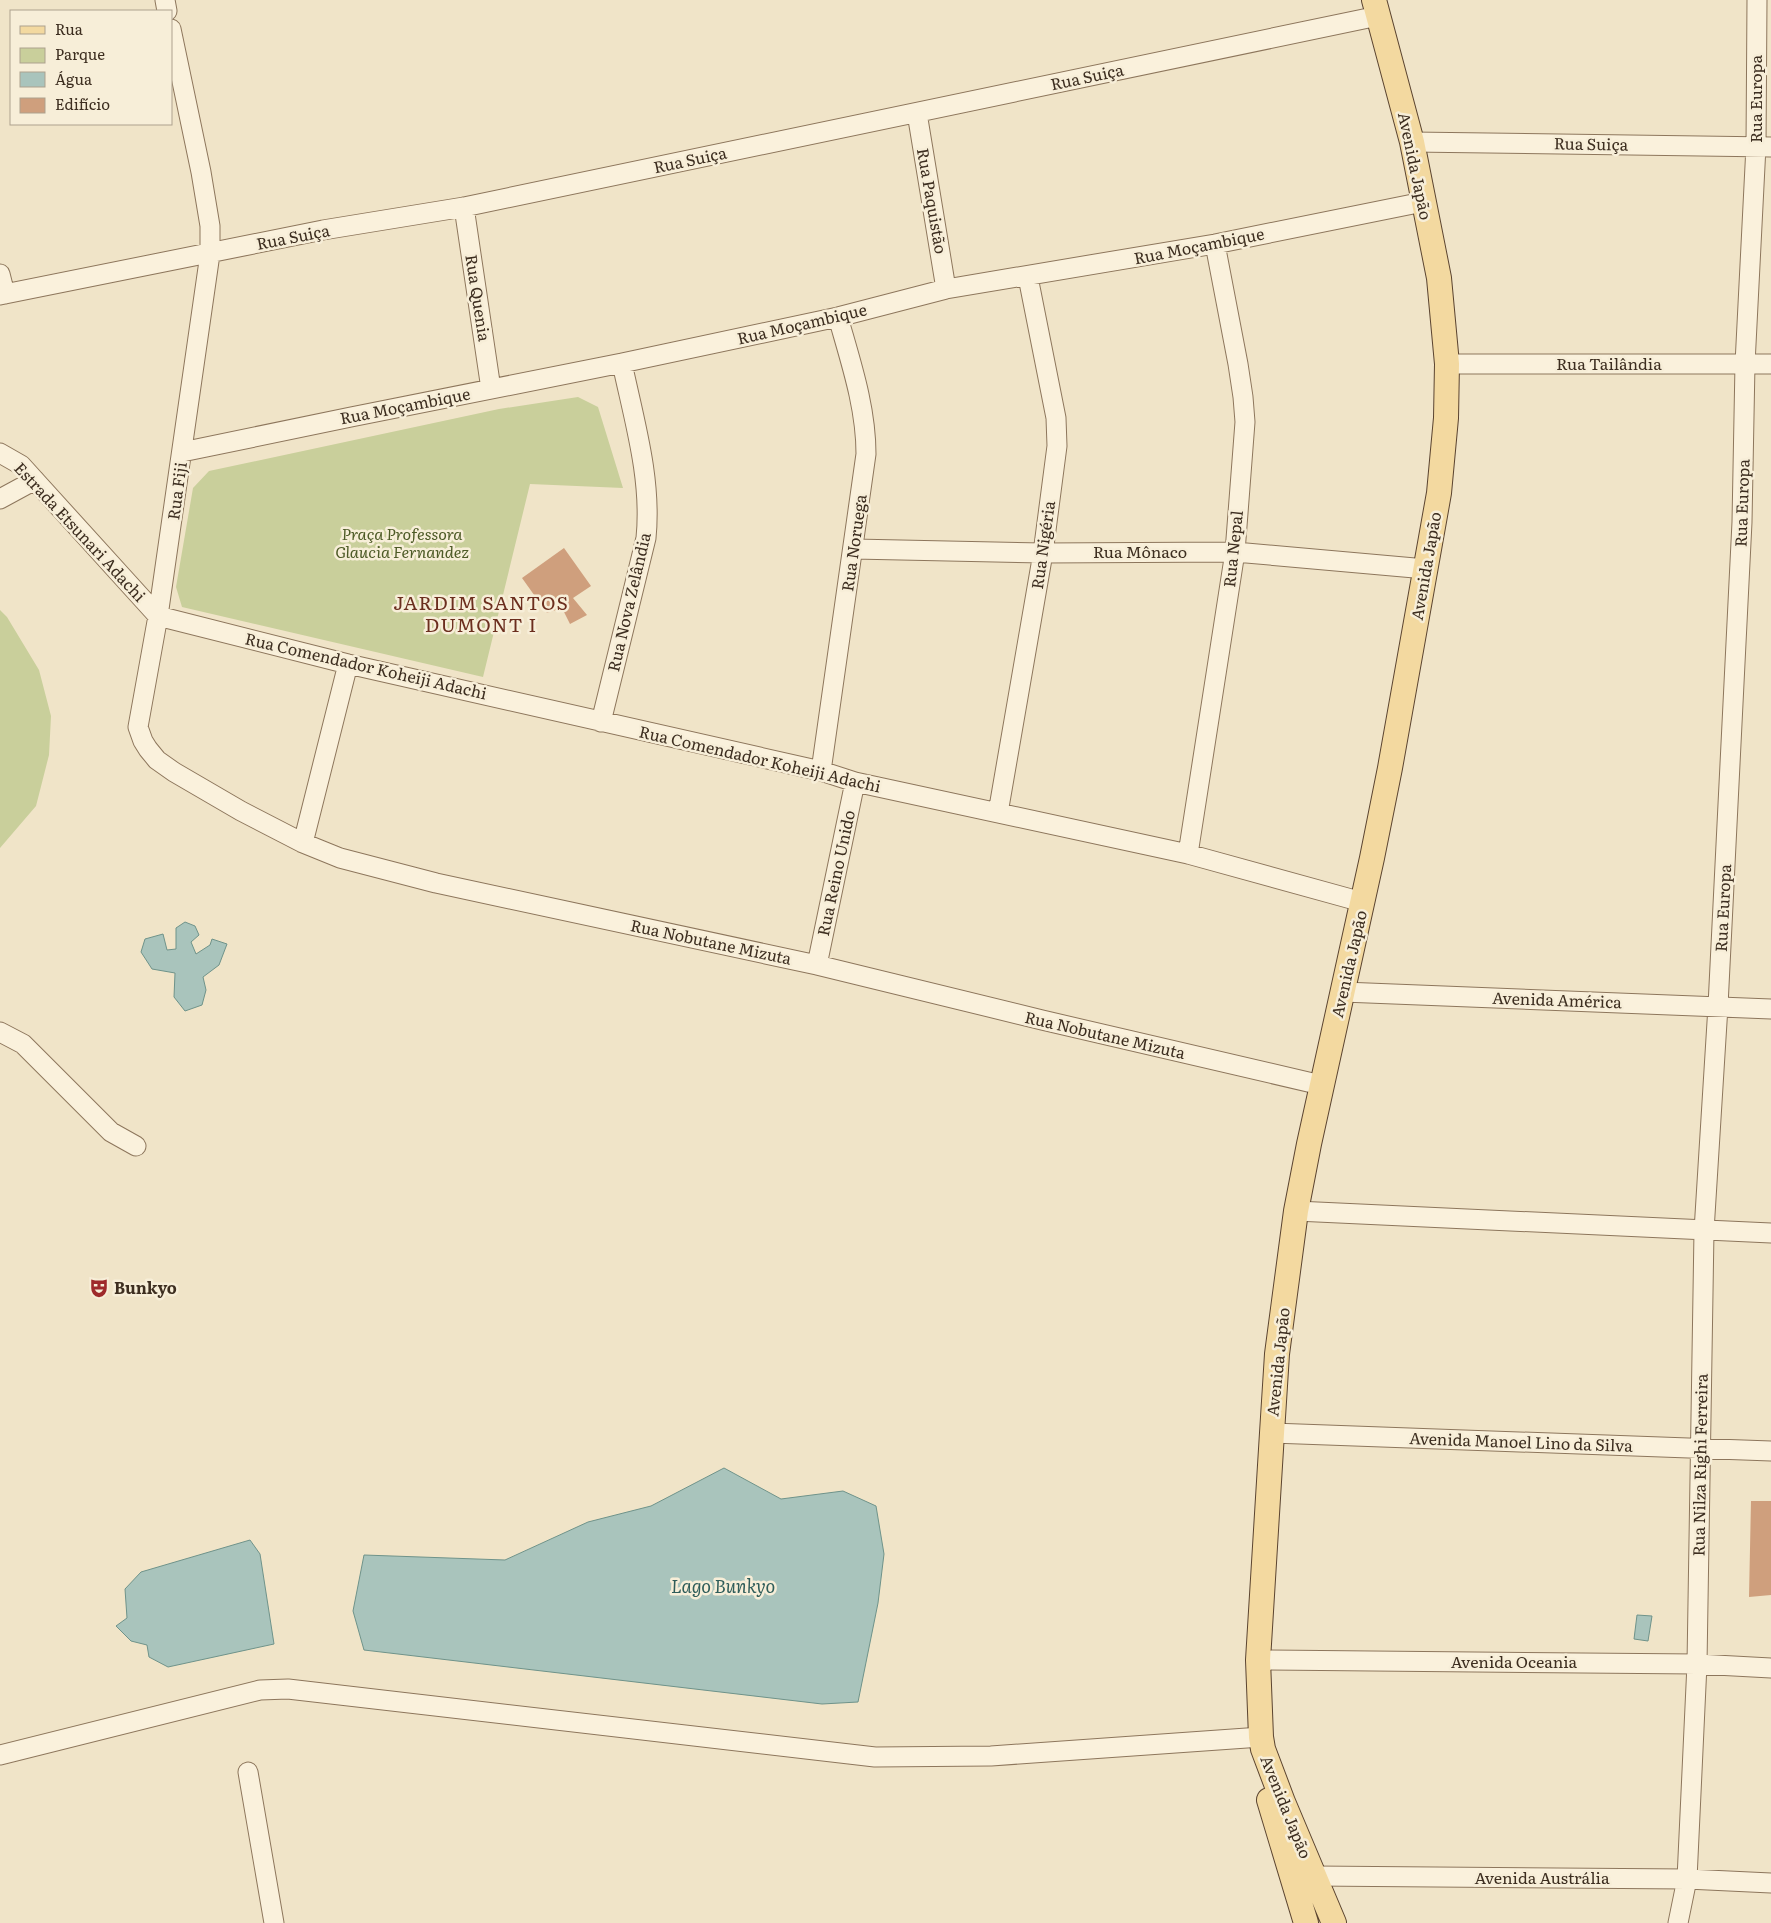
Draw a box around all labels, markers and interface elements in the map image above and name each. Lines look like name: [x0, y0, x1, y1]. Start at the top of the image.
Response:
legend: [10, 10, 172, 125]
text: Rua: [55, 17, 84, 40]
text: Parque: [55, 42, 105, 65]
street label: Rua Europa: [1743, 55, 1767, 143]
street label: Rua Suiça: [1048, 56, 1126, 95]
text: Água: [55, 67, 93, 90]
text: Edifício: [55, 92, 110, 115]
street label: Avenida Japão: [1393, 110, 1439, 222]
street label: Rua Suiça: [1554, 130, 1629, 156]
street label: Rua Suiça: [651, 139, 729, 178]
street label: Rua Paquistão: [912, 146, 954, 256]
street label: Rua Suiça: [254, 217, 332, 255]
street label: Rua Moçambique: [1132, 221, 1266, 269]
street label: Rua Quenia: [460, 253, 498, 343]
street label: Rua Moçambique: [735, 296, 869, 350]
street label: Rua Tailândia: [1556, 351, 1662, 375]
street label: Rua Moçambique: [338, 381, 472, 429]
street label: Estrada Etsunari Adachi: [9, 456, 152, 607]
street label: Rua Europa: [1727, 458, 1755, 547]
street label: Rua Fiji: [160, 460, 192, 521]
street label: Rua Noruega: [834, 492, 872, 593]
street label: Rua Nigéria: [1024, 499, 1060, 591]
street label: Rua Nepal: [1216, 509, 1248, 589]
street label: Avenida Japão: [1404, 510, 1446, 622]
park label: Praça Professora Glaucia Fernandez: [335, 521, 469, 563]
street label: Rua Nova Zelândia: [600, 529, 656, 674]
street label: Rua Mônaco: [1093, 539, 1187, 563]
district label: JARDIM SANTOS DUMONT I: [393, 588, 569, 638]
street label: Rua Comendador Koheiji Adachi: [243, 625, 490, 705]
street label: Rua Comendador Koheiji Adachi: [637, 718, 884, 798]
street label: Rua Reino Unido: [810, 808, 860, 938]
street label: Rua Europa: [1708, 863, 1736, 953]
street label: Avenida Japão: [1324, 908, 1372, 1020]
street label: Rua Nobutane Mizuta: [629, 912, 794, 970]
street label: Avenida América: [1492, 985, 1623, 1013]
street label: Rua Nobutane Mizuta: [1023, 1004, 1188, 1064]
place label: Bunkyo: [114, 1275, 177, 1299]
theatre icon: Bunkyo: [88, 1277, 110, 1299]
street label: Avenida Japão: [1259, 1306, 1295, 1418]
street label: Rua Nilza Righi Ferreira: [1685, 1373, 1713, 1557]
street label: Avenida Manoel Lino da Silva: [1409, 1425, 1634, 1457]
water label: Lago Bunkyo: [671, 1572, 775, 1599]
street label: Avenida Oceania: [1451, 1649, 1578, 1673]
street label: Avenida Japão: [1255, 1751, 1319, 1862]
street label: Avenida Austrália: [1474, 1865, 1610, 1889]

